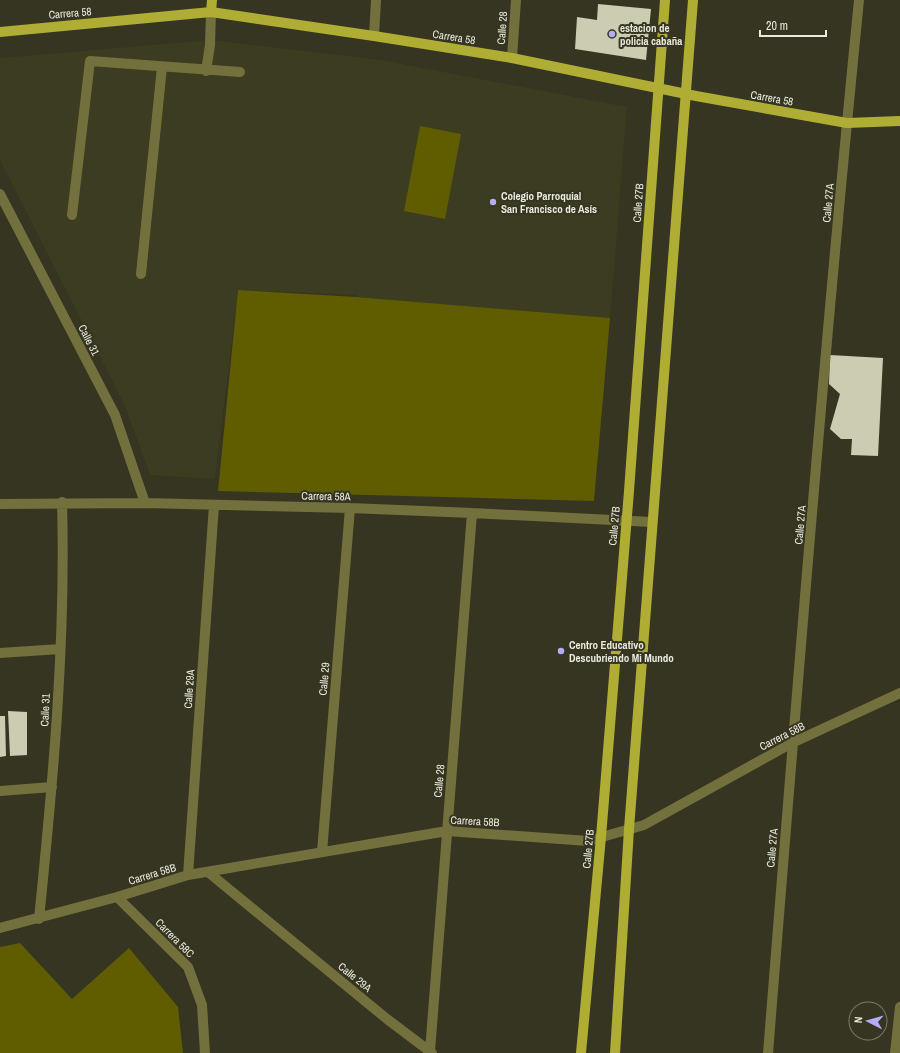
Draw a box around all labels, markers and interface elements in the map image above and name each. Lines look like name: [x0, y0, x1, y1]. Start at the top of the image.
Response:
street label: Carrera 58: [48, 4, 92, 22]
street label: Calle 28: [494, 11, 510, 45]
scale bar: [760, 12, 826, 38]
text: 20 m: [766, 18, 788, 34]
place label: estacion de policia cabaña: [620, 21, 682, 48]
street label: Carrera 58: [432, 27, 476, 47]
marker: estacion de policia cabaña: [607, 29, 617, 39]
street label: Carrera 58: [750, 87, 794, 109]
street label: Calle 27A: [819, 182, 837, 223]
street label: Calle 27B: [630, 183, 646, 223]
place label: Colegio Parroquial San Francisco de Asís: [501, 189, 597, 216]
marker: Colegio Parroquial San Francisco de Asís: [488, 197, 498, 207]
street label: Calle 31: [75, 322, 103, 358]
street label: Carrera 58A: [301, 489, 352, 503]
street label: Calle 27A: [791, 504, 809, 545]
street label: Calle 27B: [605, 506, 623, 546]
place label: Centro Educativo Descubriendo Mi Mundo: [569, 638, 674, 665]
marker: Centro Educativo Descubriendo Mi Mundo: [556, 646, 566, 656]
street label: Calle 29: [316, 662, 332, 696]
street label: Calle 29A: [181, 668, 197, 709]
street label: Calle 31: [37, 693, 53, 727]
street label: Carrera 58B: [757, 719, 807, 753]
street label: Calle 28: [431, 764, 447, 798]
street label: Carrera 58B: [450, 813, 500, 829]
street label: Calle 27A: [763, 827, 781, 868]
street label: Calle 27B: [579, 829, 597, 869]
street label: Carrera 58B: [126, 860, 178, 888]
street label: Carrera 58C: [153, 916, 198, 961]
street label: Calle 29A: [335, 959, 375, 995]
north arrow: [848, 1001, 888, 1041]
text: N: [851, 1016, 865, 1024]

